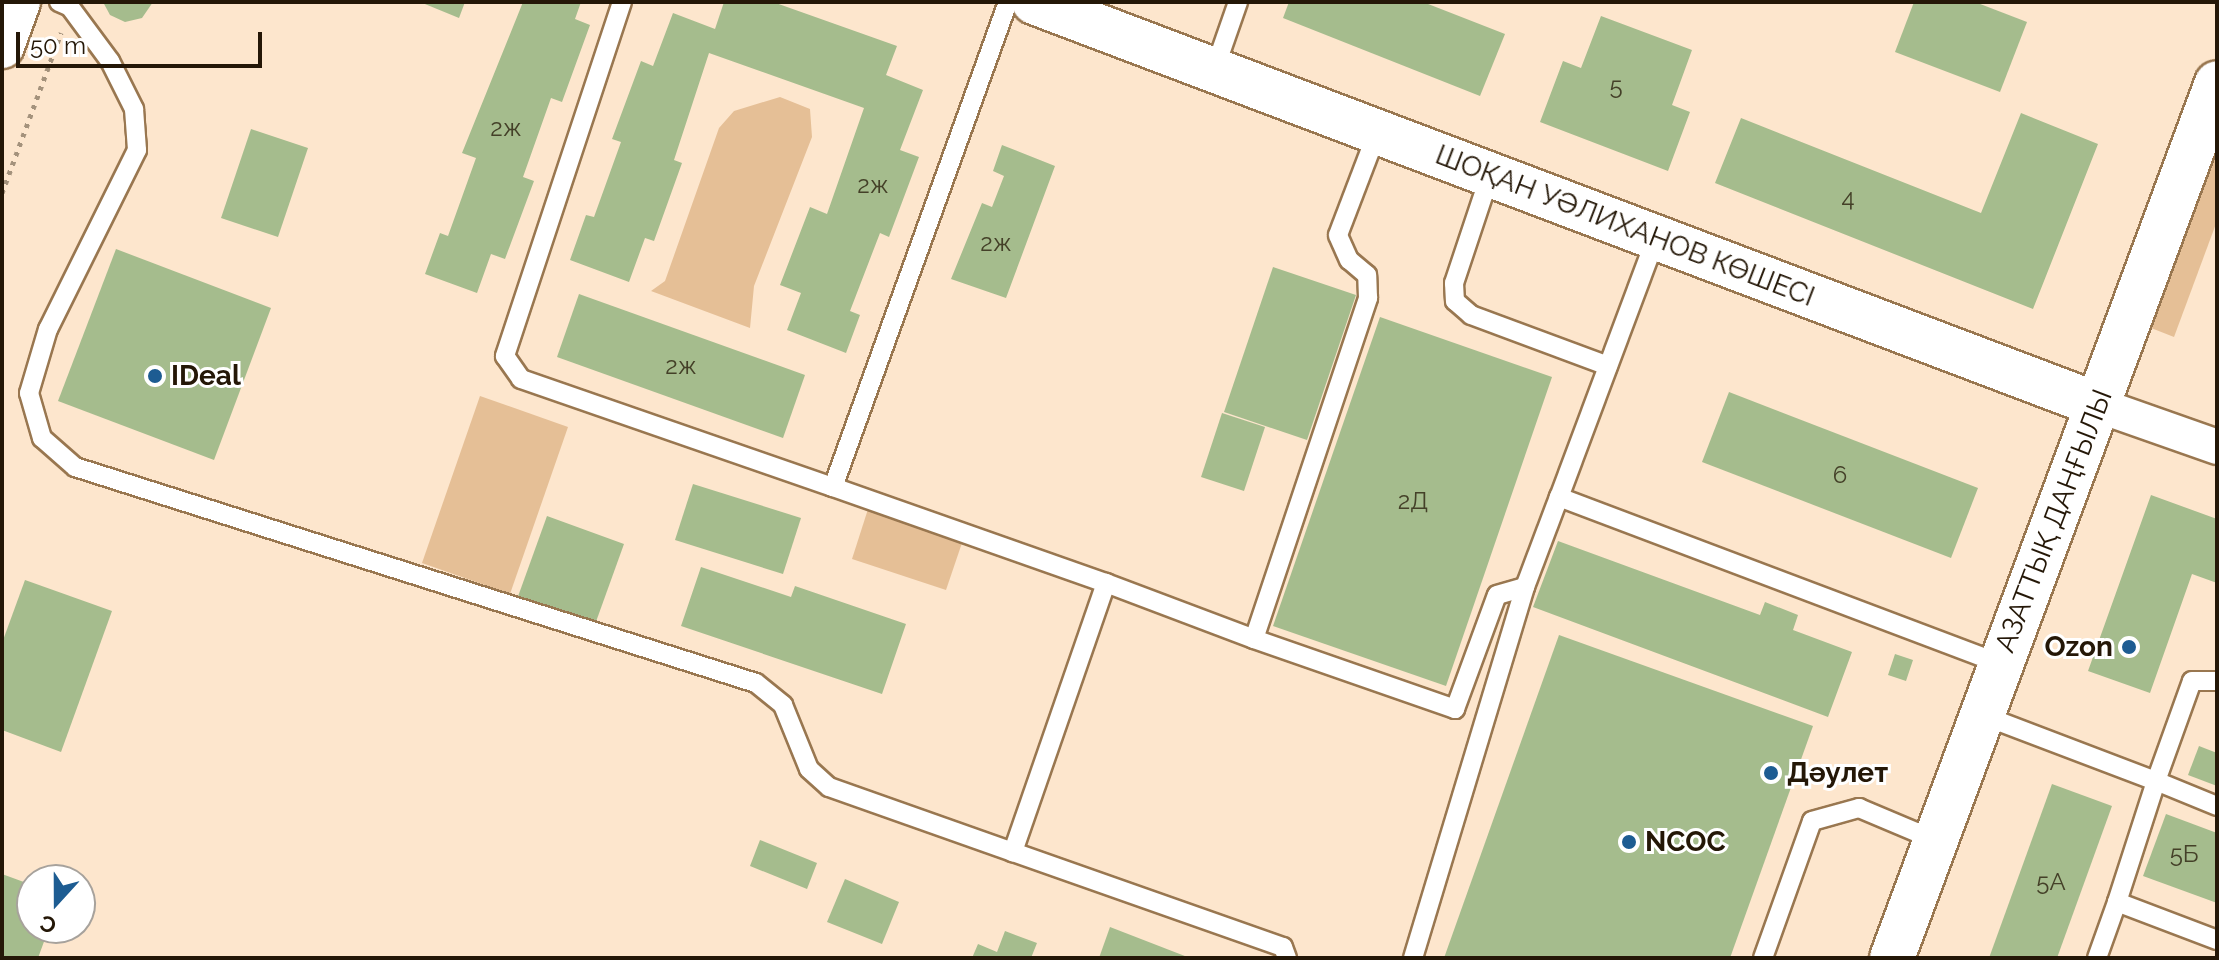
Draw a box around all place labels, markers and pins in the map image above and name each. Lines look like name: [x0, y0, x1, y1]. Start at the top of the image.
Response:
place label: IDeal: [171, 359, 241, 393]
marker: IDeal: [146, 367, 164, 385]
place label: Ozon: [2044, 630, 2113, 664]
marker: Ozon: [2120, 638, 2138, 656]
place label: Дәулет: [1787, 756, 1888, 790]
marker: Дәулет: [1762, 764, 1780, 782]
place label: NCOC: [1645, 825, 1726, 859]
marker: NCOC: [1620, 833, 1638, 851]

